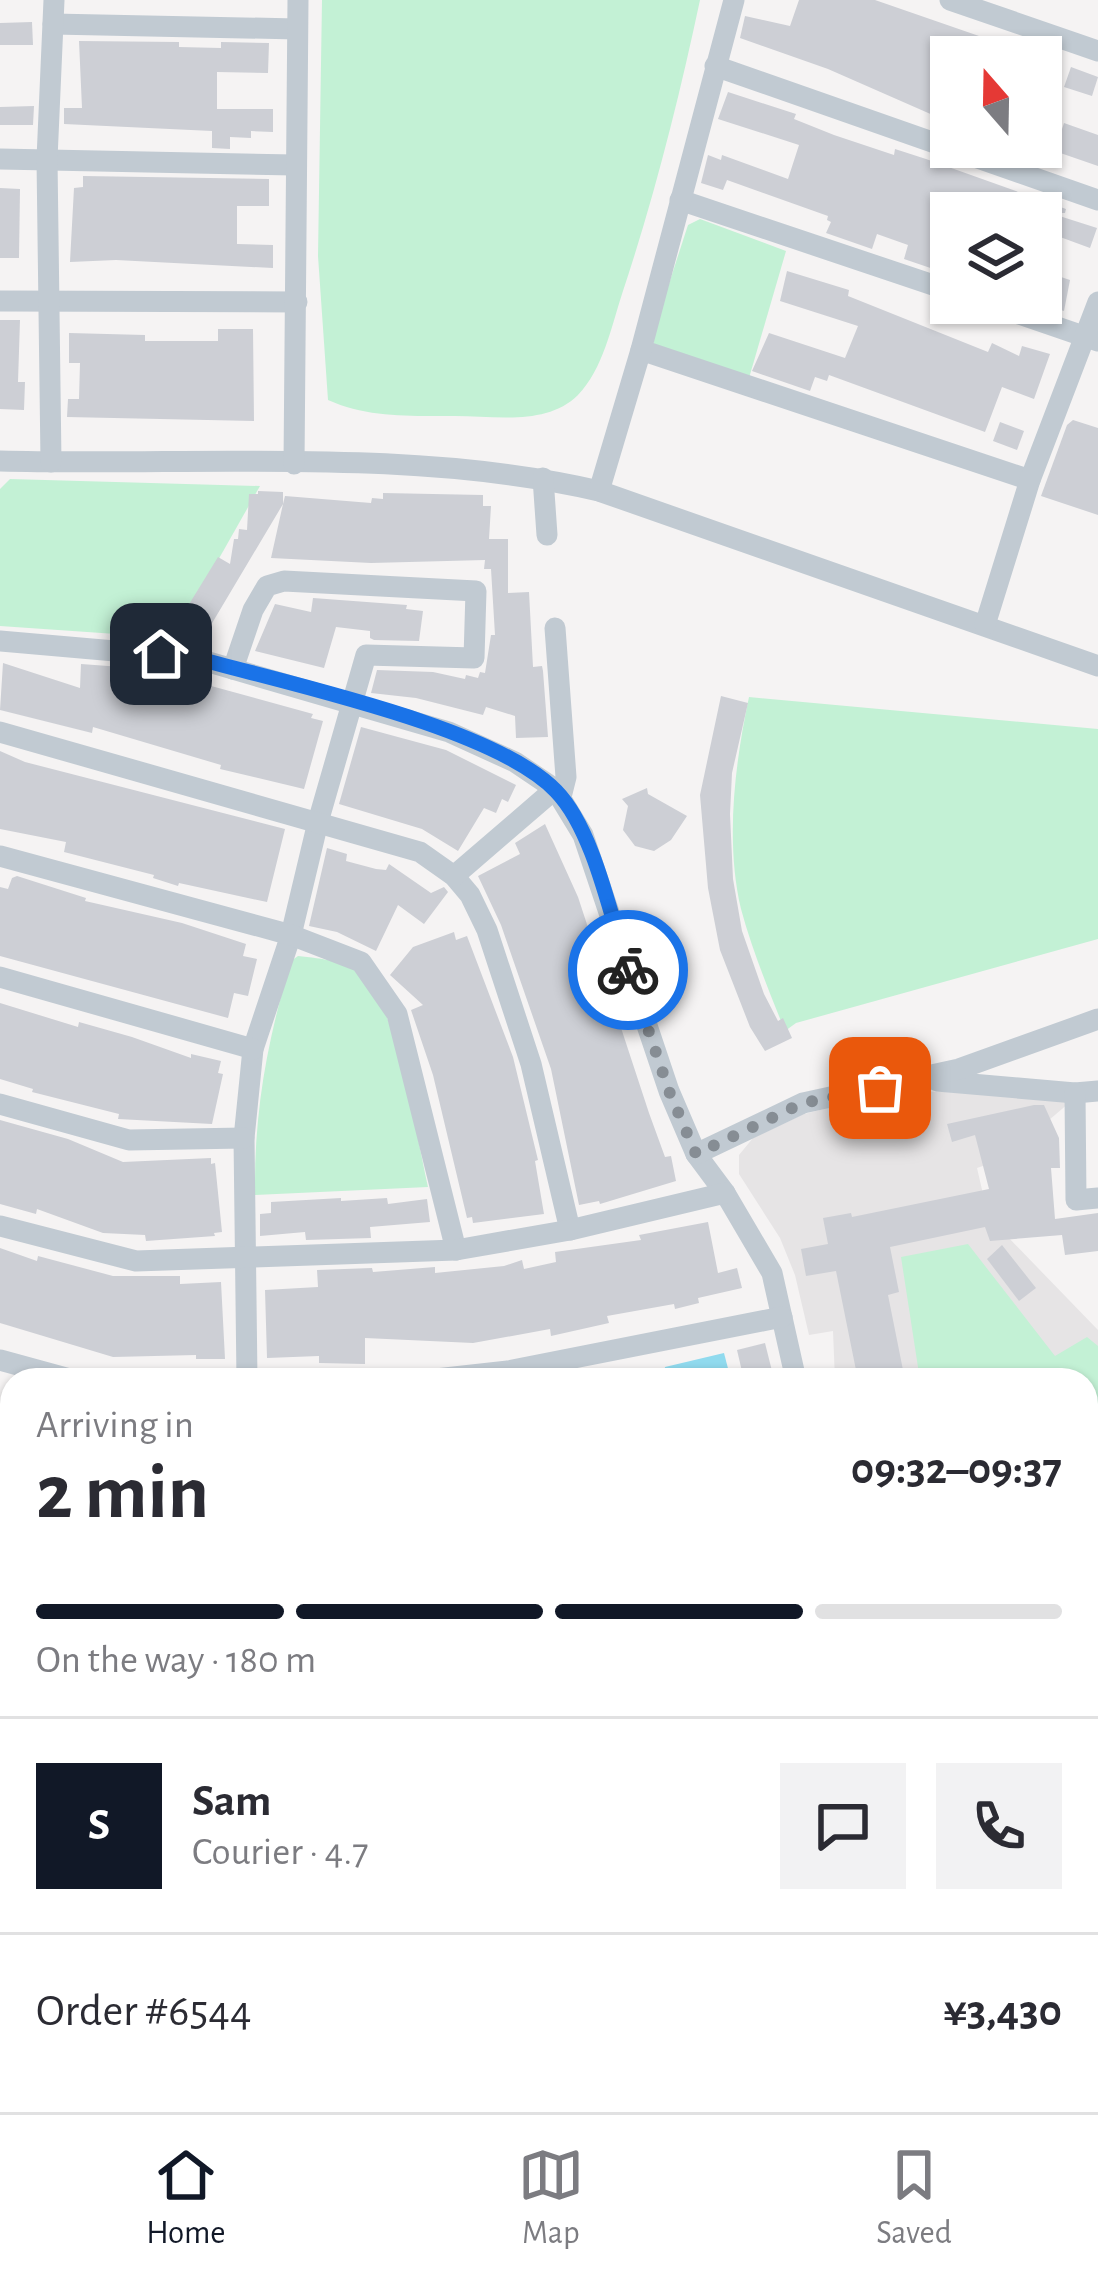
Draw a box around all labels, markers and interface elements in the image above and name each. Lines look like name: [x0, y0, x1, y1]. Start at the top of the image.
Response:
north arrow: [930, 36, 1062, 168]
map controls: [930, 36, 1062, 324]
button: layers: [930, 192, 1062, 324]
pin: [110, 603, 212, 705]
icon: home: [128, 621, 194, 687]
courier: [568, 910, 688, 1030]
icon: bike: [595, 937, 661, 1003]
pin: [829, 1037, 931, 1139]
icon: bag: [847, 1055, 913, 1121]
text: Arriving in: [36, 1406, 194, 1445]
text: 09:32–09:37: [851, 1447, 1062, 1492]
text: 2 min: [36, 1455, 209, 1533]
text: On the way · 180 m: [36, 1641, 316, 1680]
button: chat: [780, 1763, 906, 1889]
button: phone: [936, 1763, 1062, 1889]
text: Sam: [192, 1779, 271, 1824]
text: S: [88, 1803, 110, 1848]
text: Courier · 4.7: [192, 1833, 369, 1872]
text: Order #6544: [36, 1989, 252, 2034]
text: ¥3,430: [943, 1989, 1062, 2034]
tab: Home: [146, 2142, 226, 2254]
tab: Map: [518, 2142, 584, 2254]
tab: Saved: [876, 2142, 952, 2254]

